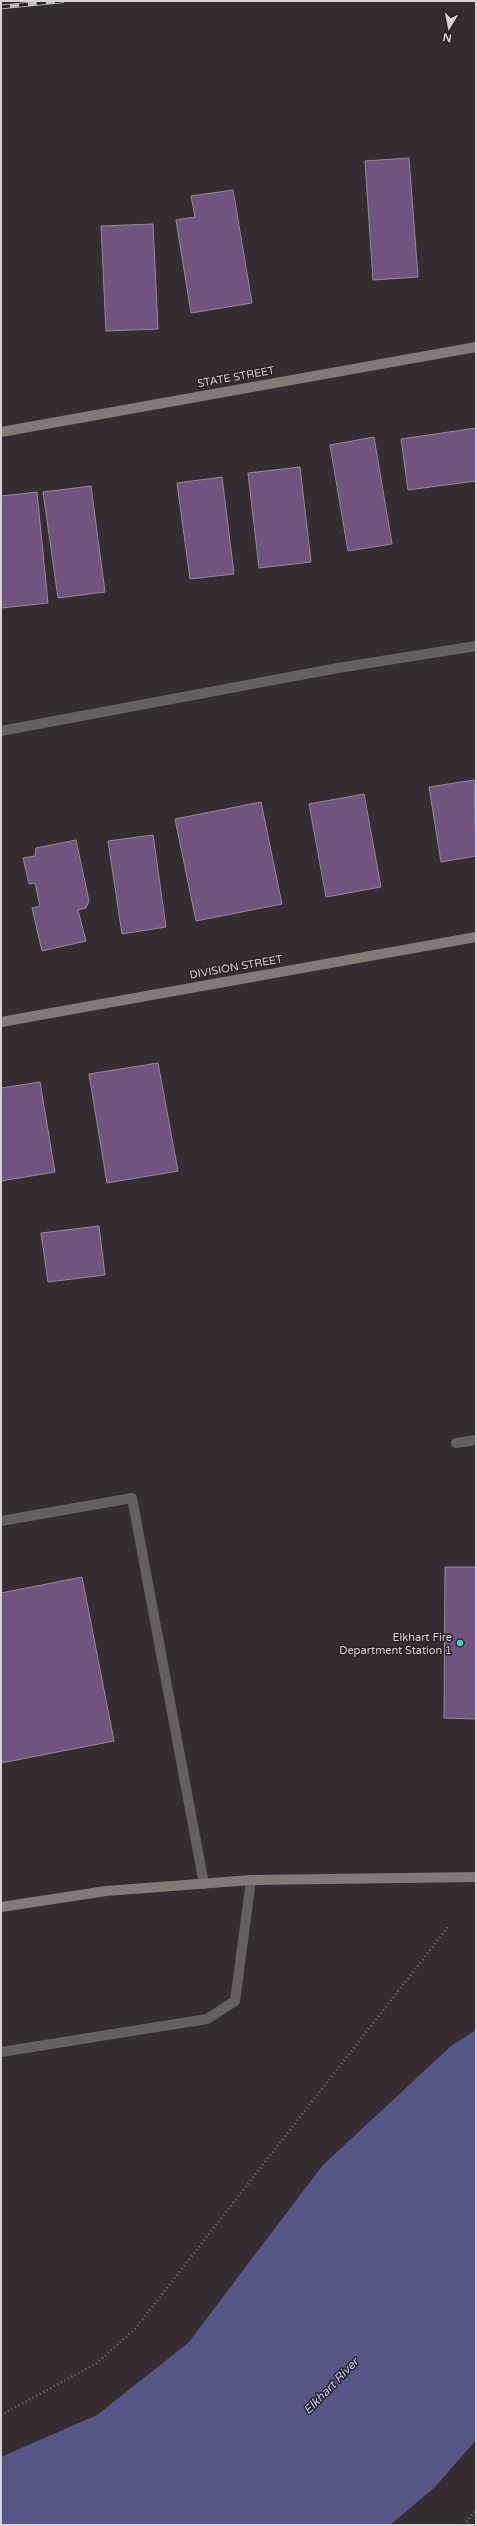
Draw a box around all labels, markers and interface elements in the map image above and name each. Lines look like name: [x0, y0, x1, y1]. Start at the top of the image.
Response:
north arrow: [429, 8, 469, 48]
text: N: [442, 30, 453, 45]
street label: STATE STREET: [196, 364, 276, 390]
street label: DIVISION STREET: [188, 952, 284, 982]
place label: Elkhart Fire Department Station 1: [339, 1631, 452, 1657]
marker: Elkhart Fire Department Station 1: [455, 1638, 465, 1648]
water label: Elkhart River: [301, 2354, 362, 2417]

